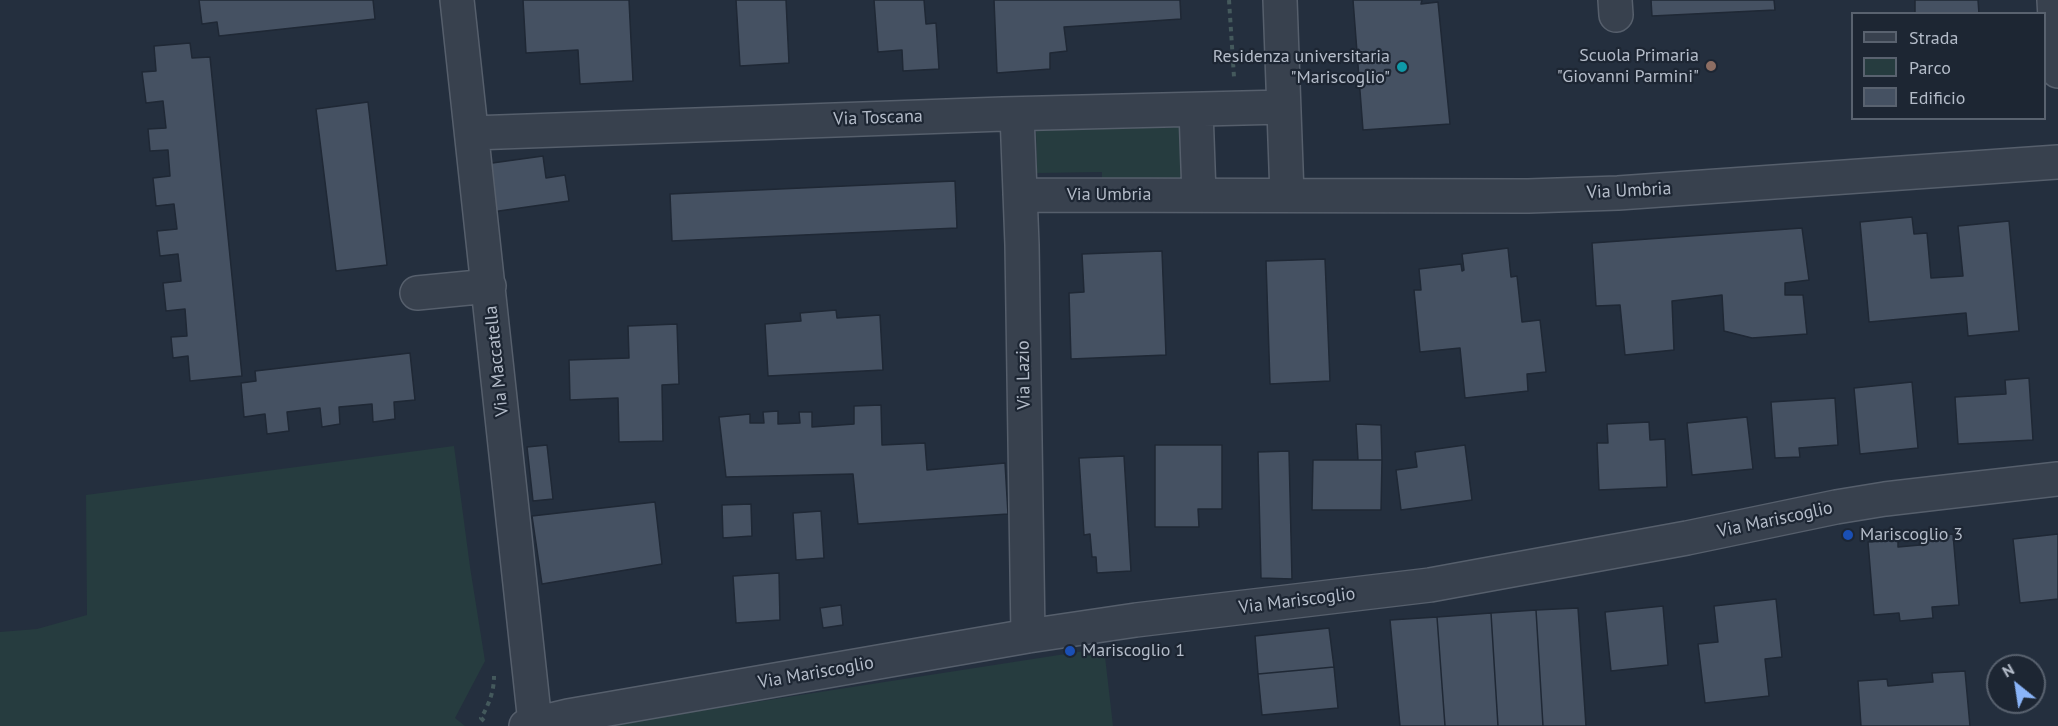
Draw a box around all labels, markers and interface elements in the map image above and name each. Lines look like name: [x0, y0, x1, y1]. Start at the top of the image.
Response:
legend: [1851, 12, 2046, 120]
text: Strada: [1909, 26, 1958, 49]
place label: Scuola Primaria "Giovanni Parmini": [1557, 45, 1699, 88]
place label: Residenza universitaria "Mariscoglio": [1213, 46, 1390, 88]
text: Parco: [1909, 56, 1951, 79]
marker: Scuola Primaria "Giovanni Parmini": [1704, 59, 1718, 73]
marker: Residenza universitaria "Mariscoglio": [1395, 60, 1409, 74]
text: Edificio: [1909, 86, 1965, 109]
street label: Via Toscana: [833, 106, 923, 130]
street label: Via Umbria: [1586, 178, 1672, 204]
street label: Via Umbria: [1067, 184, 1151, 206]
street label: Via Maccatella: [480, 305, 514, 417]
street label: Via Lazio: [1013, 340, 1035, 410]
street label: Via Mariscoglio: [1715, 497, 1835, 543]
place label: Mariscoglio 3: [1860, 524, 1963, 546]
marker: Mariscoglio 3: [1841, 528, 1855, 542]
street label: Via Mariscoglio: [1238, 583, 1356, 619]
place label: Mariscoglio 1: [1082, 640, 1185, 662]
marker: Mariscoglio 1: [1063, 644, 1077, 658]
street label: Via Mariscoglio: [756, 652, 876, 694]
north arrow: [1986, 654, 2046, 714]
text: N: [1998, 659, 2018, 681]

